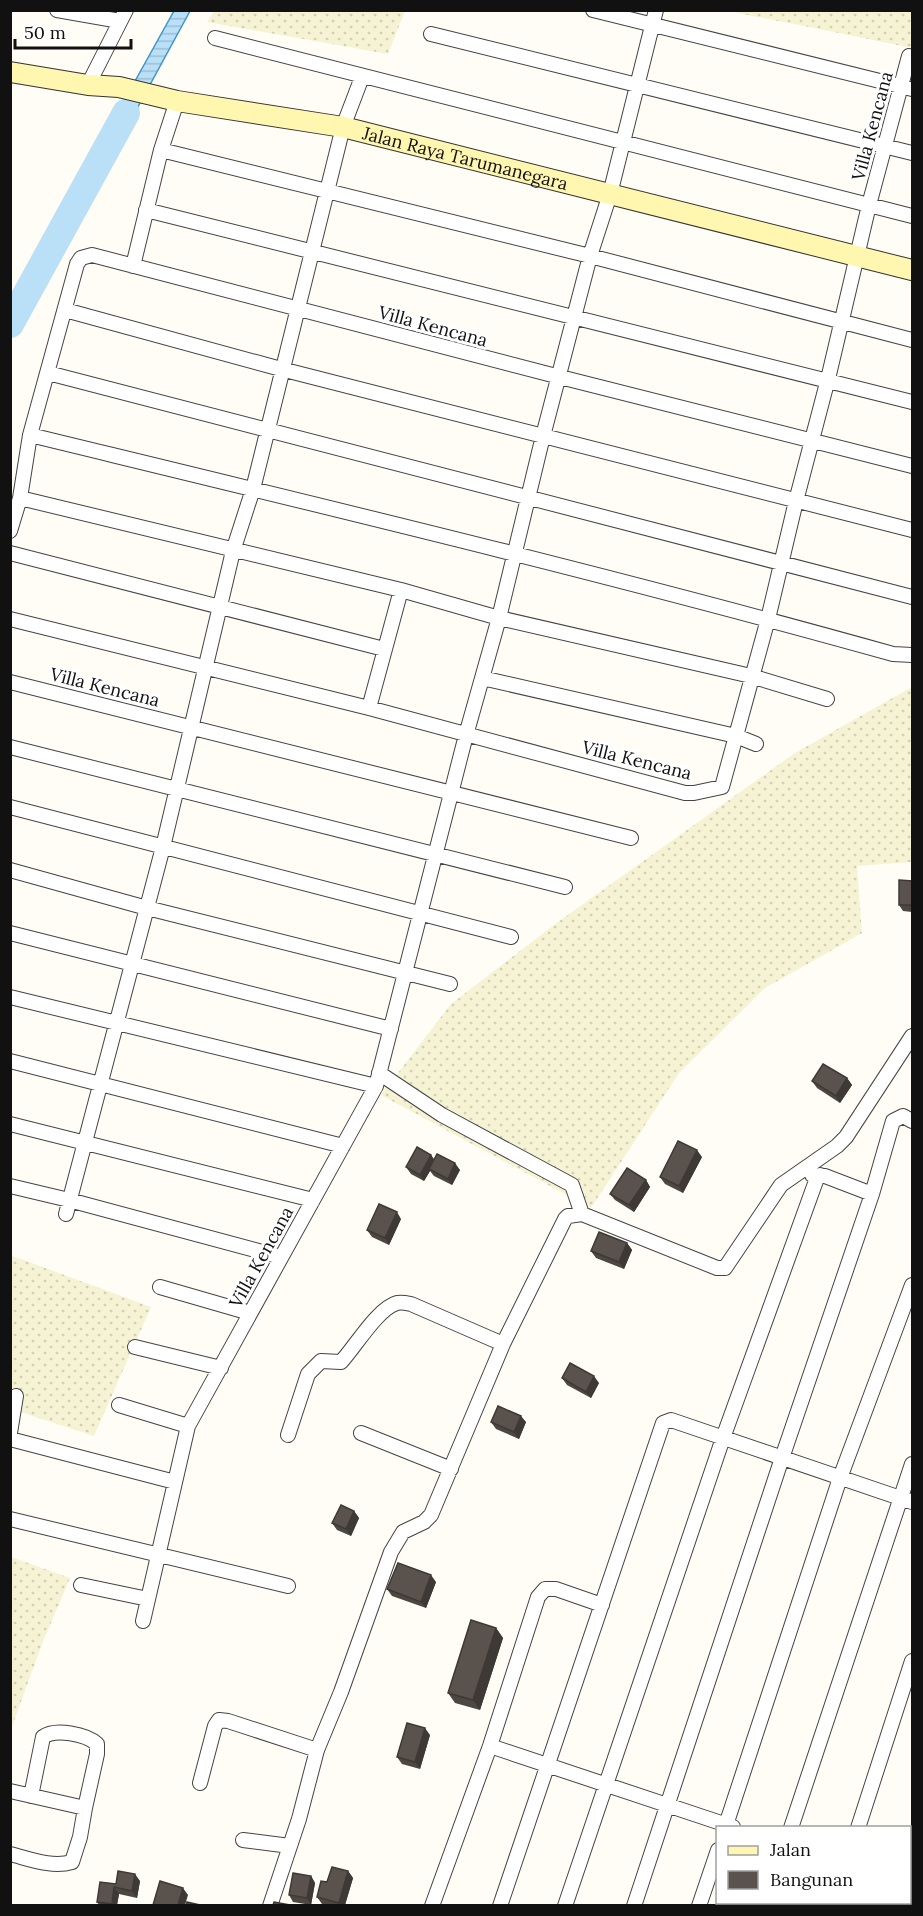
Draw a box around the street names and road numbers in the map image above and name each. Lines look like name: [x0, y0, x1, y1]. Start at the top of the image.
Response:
street label: Villa Kencana: [846, 69, 898, 184]
street label: Jalan Raya Tarumanegara: [359, 121, 570, 195]
street label: Villa Kencana: [375, 300, 490, 352]
street label: Villa Kencana: [47, 662, 162, 712]
street label: Villa Kencana: [579, 735, 694, 785]
street label: Villa Kencana: [223, 1202, 298, 1312]

